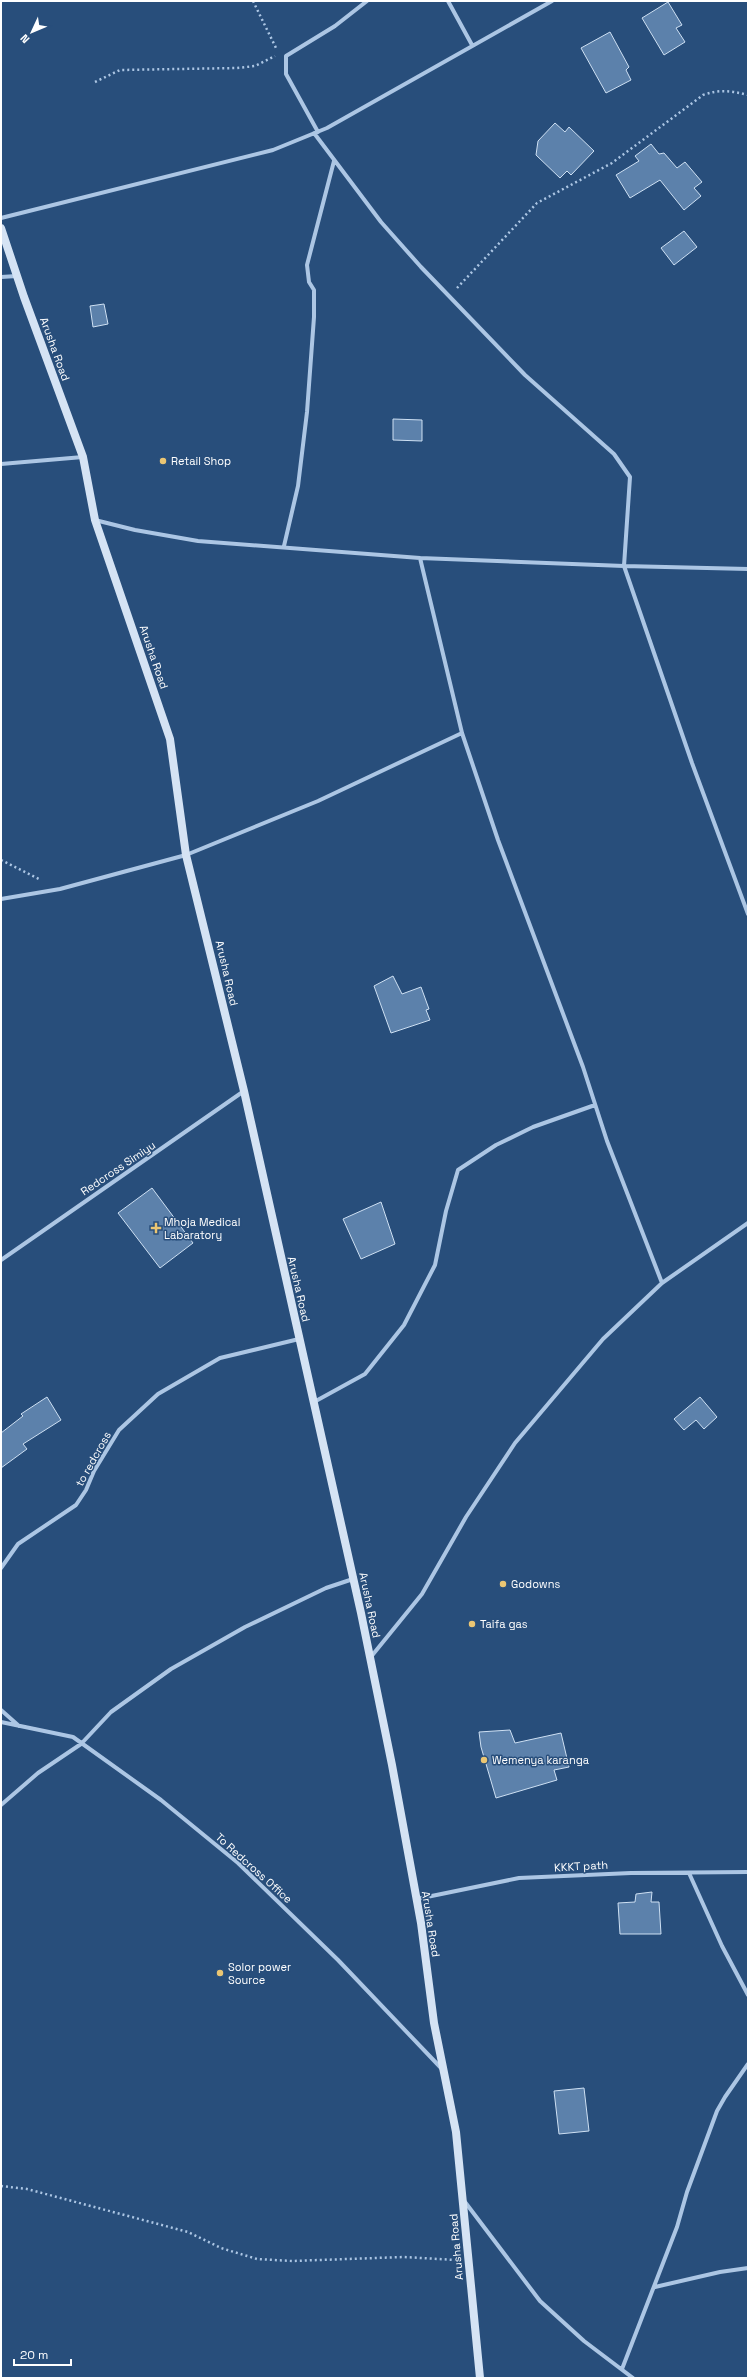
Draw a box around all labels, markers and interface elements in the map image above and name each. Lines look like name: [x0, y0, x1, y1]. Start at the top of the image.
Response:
north arrow: [12, 12, 52, 52]
text: N: [17, 31, 32, 46]
street label: Arusha Road: [37, 315, 73, 383]
place label: Retail Shop: [171, 454, 231, 468]
marker: Retail Shop: [158, 456, 168, 466]
street label: Arusha Road: [137, 623, 171, 691]
street label: Arusha Road: [213, 939, 241, 1007]
street label: Redcross Simiyu: [78, 1138, 158, 1198]
place label: Mhoja Medical Labaratory: [164, 1215, 240, 1242]
marker: Mhoja Medical Labaratory: [151, 1223, 161, 1233]
street label: Arusha Road: [285, 1255, 313, 1323]
street label: to redcross: [72, 1429, 114, 1489]
street label: Arusha Road: [356, 1571, 384, 1639]
place label: Godowns: [511, 1577, 560, 1591]
marker: Godowns: [498, 1579, 508, 1589]
place label: Taifa gas: [480, 1617, 528, 1631]
marker: Taifa gas: [467, 1619, 477, 1629]
place label: Wemenya karanga: [492, 1753, 590, 1767]
marker: Wemenya karanga: [479, 1755, 489, 1765]
street label: To Redcross Office: [213, 1830, 295, 1906]
street label: KKKT path: [554, 1858, 608, 1874]
street label: Arusha Road: [419, 1890, 443, 1958]
place label: Solor power Source: [228, 1960, 291, 1987]
marker: Solor power Source: [215, 1968, 225, 1978]
street label: Arusha Road: [446, 2213, 466, 2281]
scale bar: [14, 2341, 71, 2367]
text: 20 m: [20, 2347, 48, 2363]

